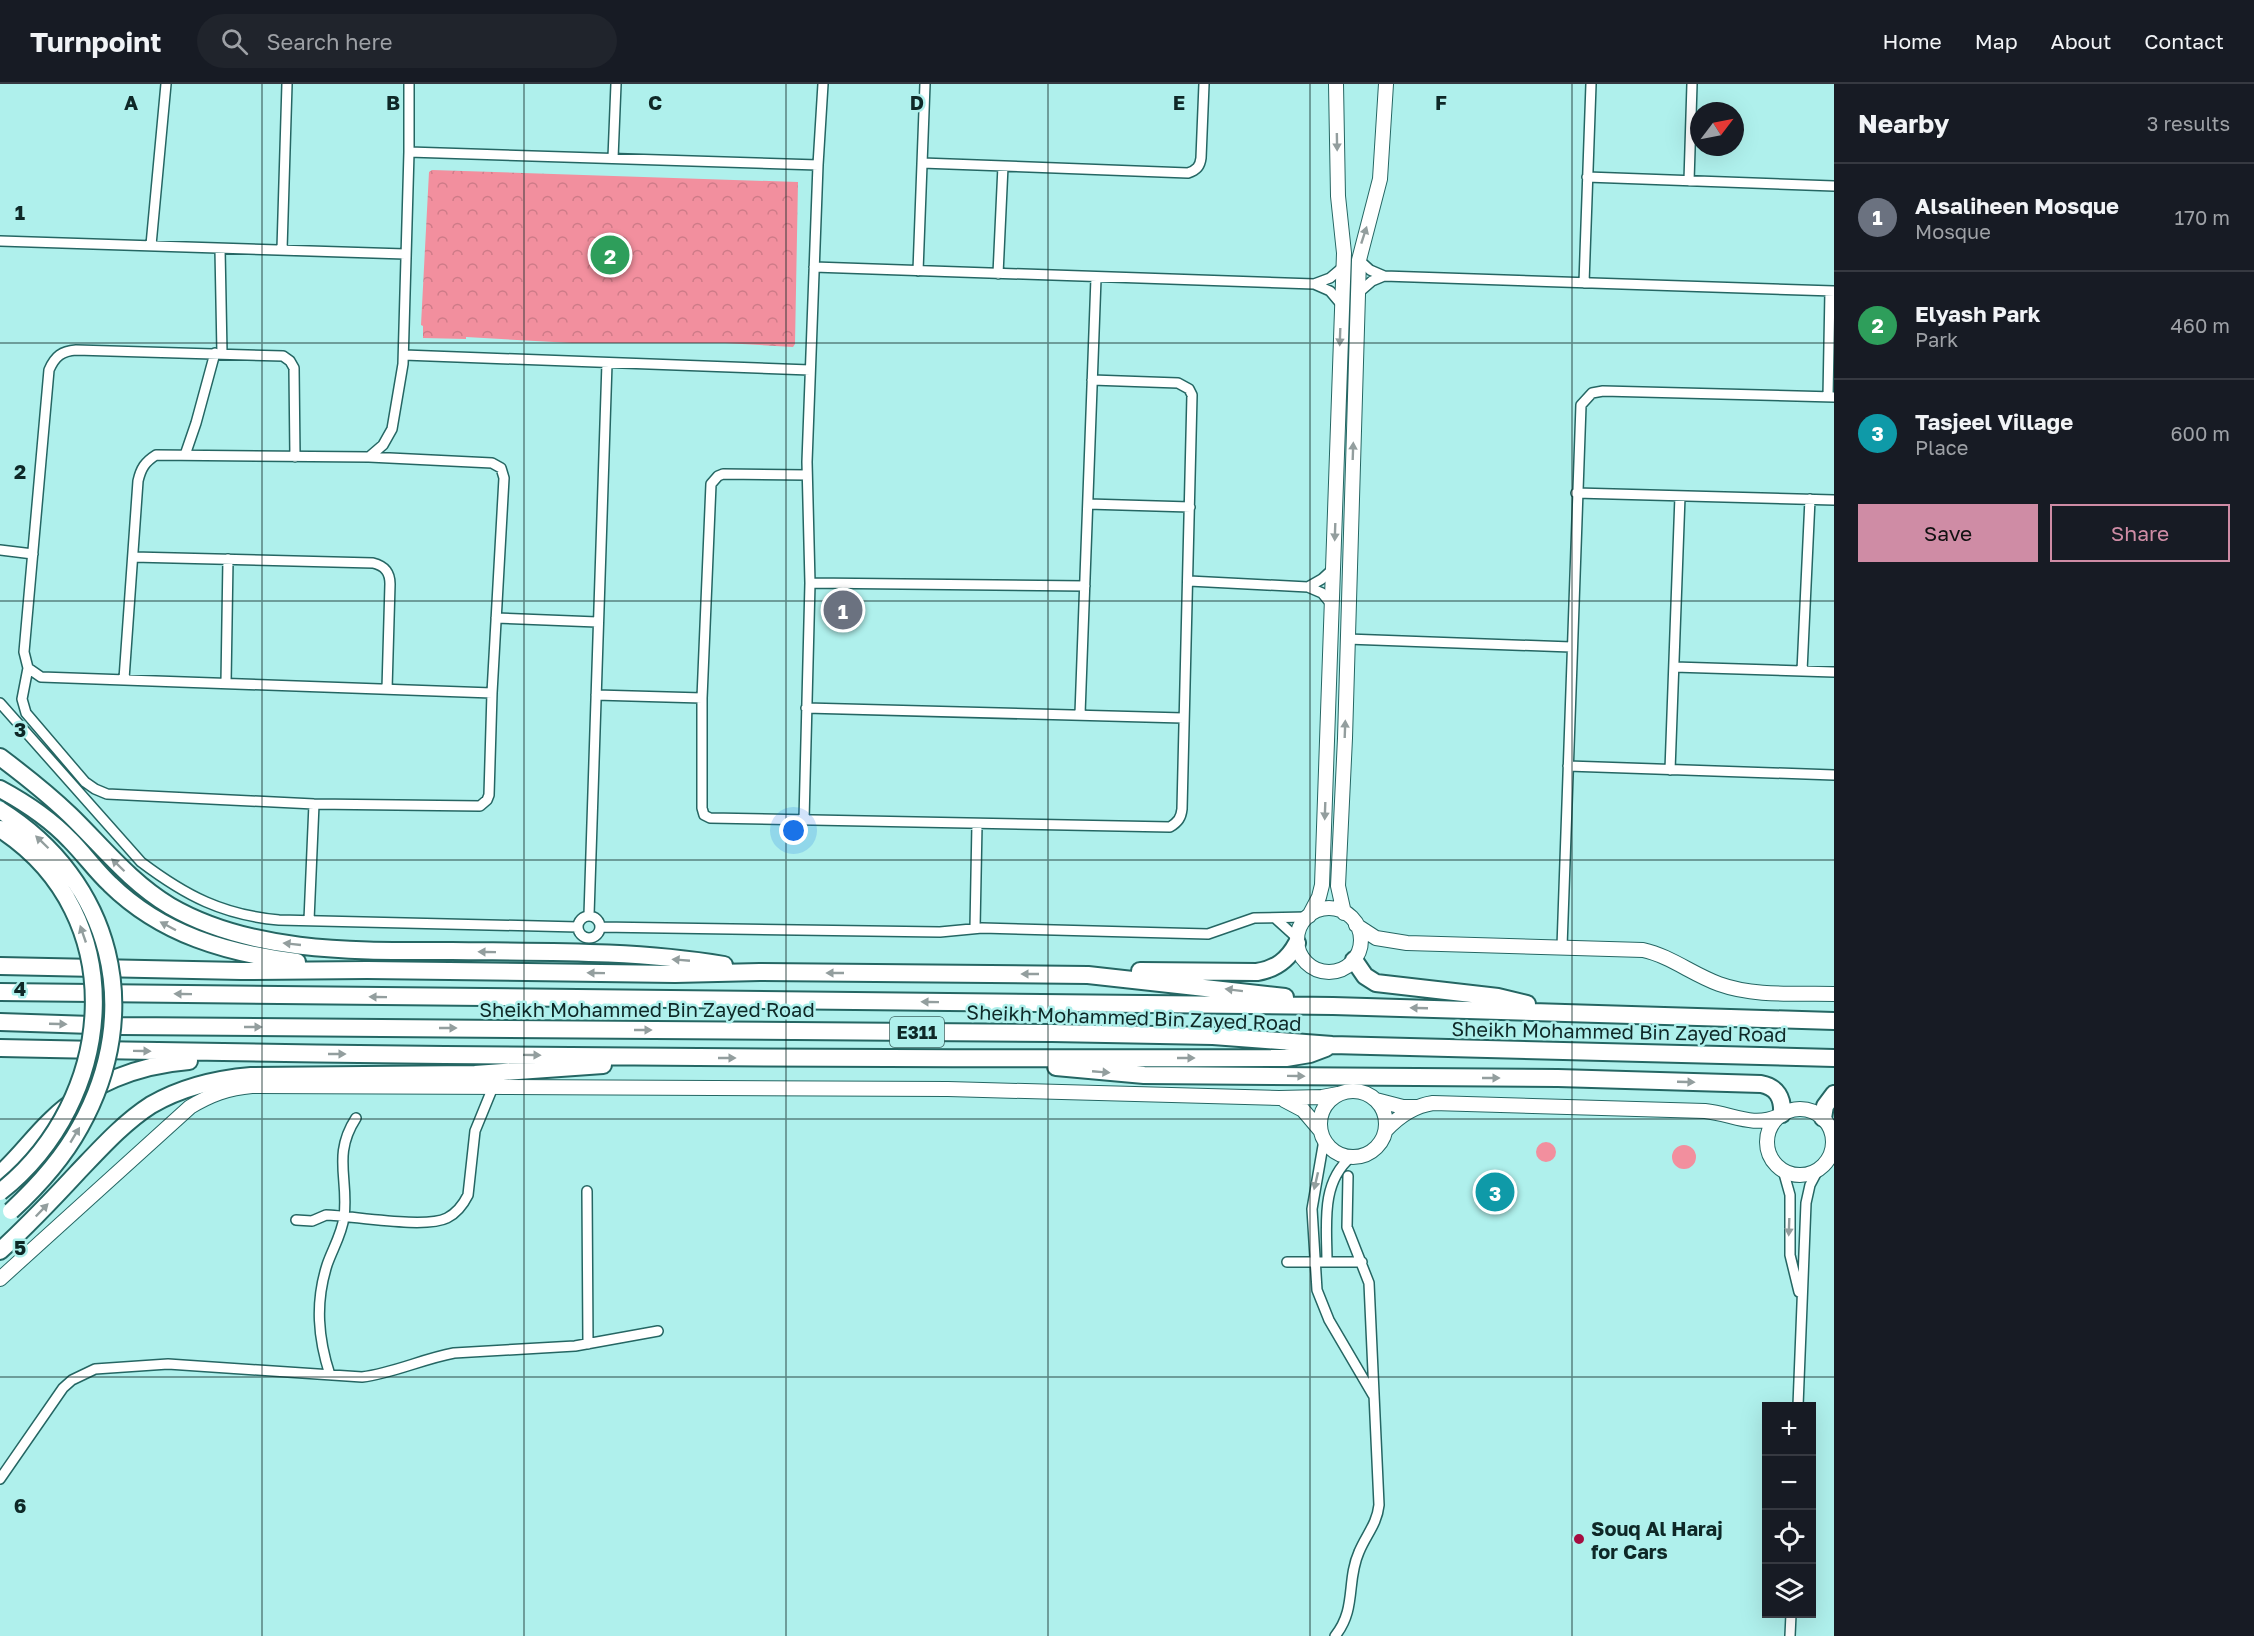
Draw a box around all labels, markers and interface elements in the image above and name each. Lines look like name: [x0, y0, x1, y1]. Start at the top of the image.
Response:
search box: [197, 14, 617, 68]
text: Turnpoint: [30, 25, 161, 58]
icon: search: [218, 25, 251, 58]
text: Search here: [266, 28, 393, 55]
text: Home: [1882, 28, 1942, 54]
text: Map: [1975, 28, 2018, 54]
text: About: [2051, 28, 2111, 54]
text: Contact: [2144, 28, 2224, 54]
text: A: [124, 90, 138, 114]
text: B: [386, 90, 400, 114]
text: C: [648, 90, 662, 114]
text: D: [910, 90, 924, 114]
text: E: [1173, 90, 1185, 114]
text: F: [1435, 90, 1447, 114]
north arrow: [1690, 102, 1744, 156]
text: Nearby: [1858, 108, 1949, 139]
text: 3 results: [2147, 111, 2230, 135]
one-way arrow: [1332, 133, 1342, 152]
text: Alsaliheen Mosque: [1915, 192, 2119, 219]
text: 1: [15, 200, 25, 224]
text: 1: [1872, 205, 1883, 229]
text: 170 m: [2175, 205, 2230, 229]
text: Mosque: [1915, 219, 1991, 243]
one-way arrow: [1360, 226, 1369, 244]
pin: 2: [590, 232, 630, 278]
text: Elyash Park: [1915, 300, 2041, 327]
text: 2: [1871, 313, 1884, 337]
text: 460 m: [2171, 313, 2230, 337]
one-way arrow: [1336, 327, 1345, 346]
text: Park: [1915, 327, 1958, 351]
text: Tasjeel Village: [1915, 408, 2073, 435]
text: 3: [1871, 421, 1884, 445]
text: 600 m: [2170, 421, 2230, 445]
text: Place: [1915, 435, 1968, 459]
one-way arrow: [1348, 441, 1357, 460]
text: 2: [14, 459, 26, 483]
button: Save: [1858, 504, 2038, 562]
button: Share: [2050, 504, 2230, 562]
one-way arrow: [1330, 522, 1340, 541]
pin: 1: [824, 588, 862, 632]
text: 3: [14, 717, 26, 741]
one-way arrow: [1340, 720, 1349, 739]
one-way arrow: [1321, 801, 1330, 820]
your location: [779, 816, 808, 845]
one-way arrow: [35, 835, 49, 849]
one-way arrow: [112, 858, 126, 872]
one-way arrow: [160, 921, 177, 931]
one-way arrow: [77, 925, 87, 943]
one-way arrow: [282, 939, 301, 949]
one-way arrow: [477, 947, 496, 957]
one-way arrow: [672, 955, 691, 965]
one-way arrow: [587, 968, 606, 978]
one-way arrow: [825, 968, 844, 978]
one-way arrow: [1020, 969, 1039, 979]
text: 4: [14, 976, 26, 1000]
one-way arrow: [1225, 985, 1244, 995]
one-way arrow: [173, 989, 192, 999]
one-way arrow: [368, 992, 387, 1002]
street label: Sheikh Mohammed Bin Zayed Road: [479, 997, 815, 1021]
one-way arrow: [920, 997, 939, 1007]
street label: Sheikh Mohammed Bin Zayed Road: [966, 999, 1302, 1035]
one-way arrow: [1409, 1004, 1428, 1013]
street label: Sheikh Mohammed Bin Zayed Road: [1451, 1016, 1787, 1046]
road number: E311: [890, 1017, 944, 1047]
one-way arrow: [49, 1019, 68, 1028]
one-way arrow: [244, 1022, 263, 1032]
one-way arrow: [439, 1023, 458, 1033]
one-way arrow: [634, 1025, 653, 1035]
one-way arrow: [133, 1046, 152, 1056]
one-way arrow: [328, 1049, 347, 1059]
one-way arrow: [523, 1050, 542, 1060]
one-way arrow: [718, 1053, 737, 1063]
one-way arrow: [1176, 1053, 1195, 1063]
one-way arrow: [1091, 1067, 1110, 1077]
one-way arrow: [1286, 1071, 1305, 1081]
one-way arrow: [1481, 1073, 1500, 1083]
one-way arrow: [1676, 1077, 1695, 1087]
one-way arrow: [70, 1127, 81, 1143]
pin: 3: [1476, 1170, 1514, 1214]
one-way arrow: [1310, 1172, 1320, 1190]
one-way arrow: [35, 1204, 49, 1218]
one-way arrow: [1784, 1218, 1793, 1237]
text: 5: [14, 1235, 26, 1259]
map controls: [1762, 1402, 1816, 1618]
button: +: [1762, 1402, 1816, 1456]
button: −: [1762, 1456, 1816, 1510]
text: 6: [14, 1493, 26, 1517]
button: locate: [1762, 1510, 1816, 1564]
place label: Souq Al Haraj for Cars: [1591, 1516, 1723, 1563]
marker: Souq Al Haraj for Cars: [1572, 1532, 1586, 1546]
button: layers: [1762, 1564, 1816, 1618]

